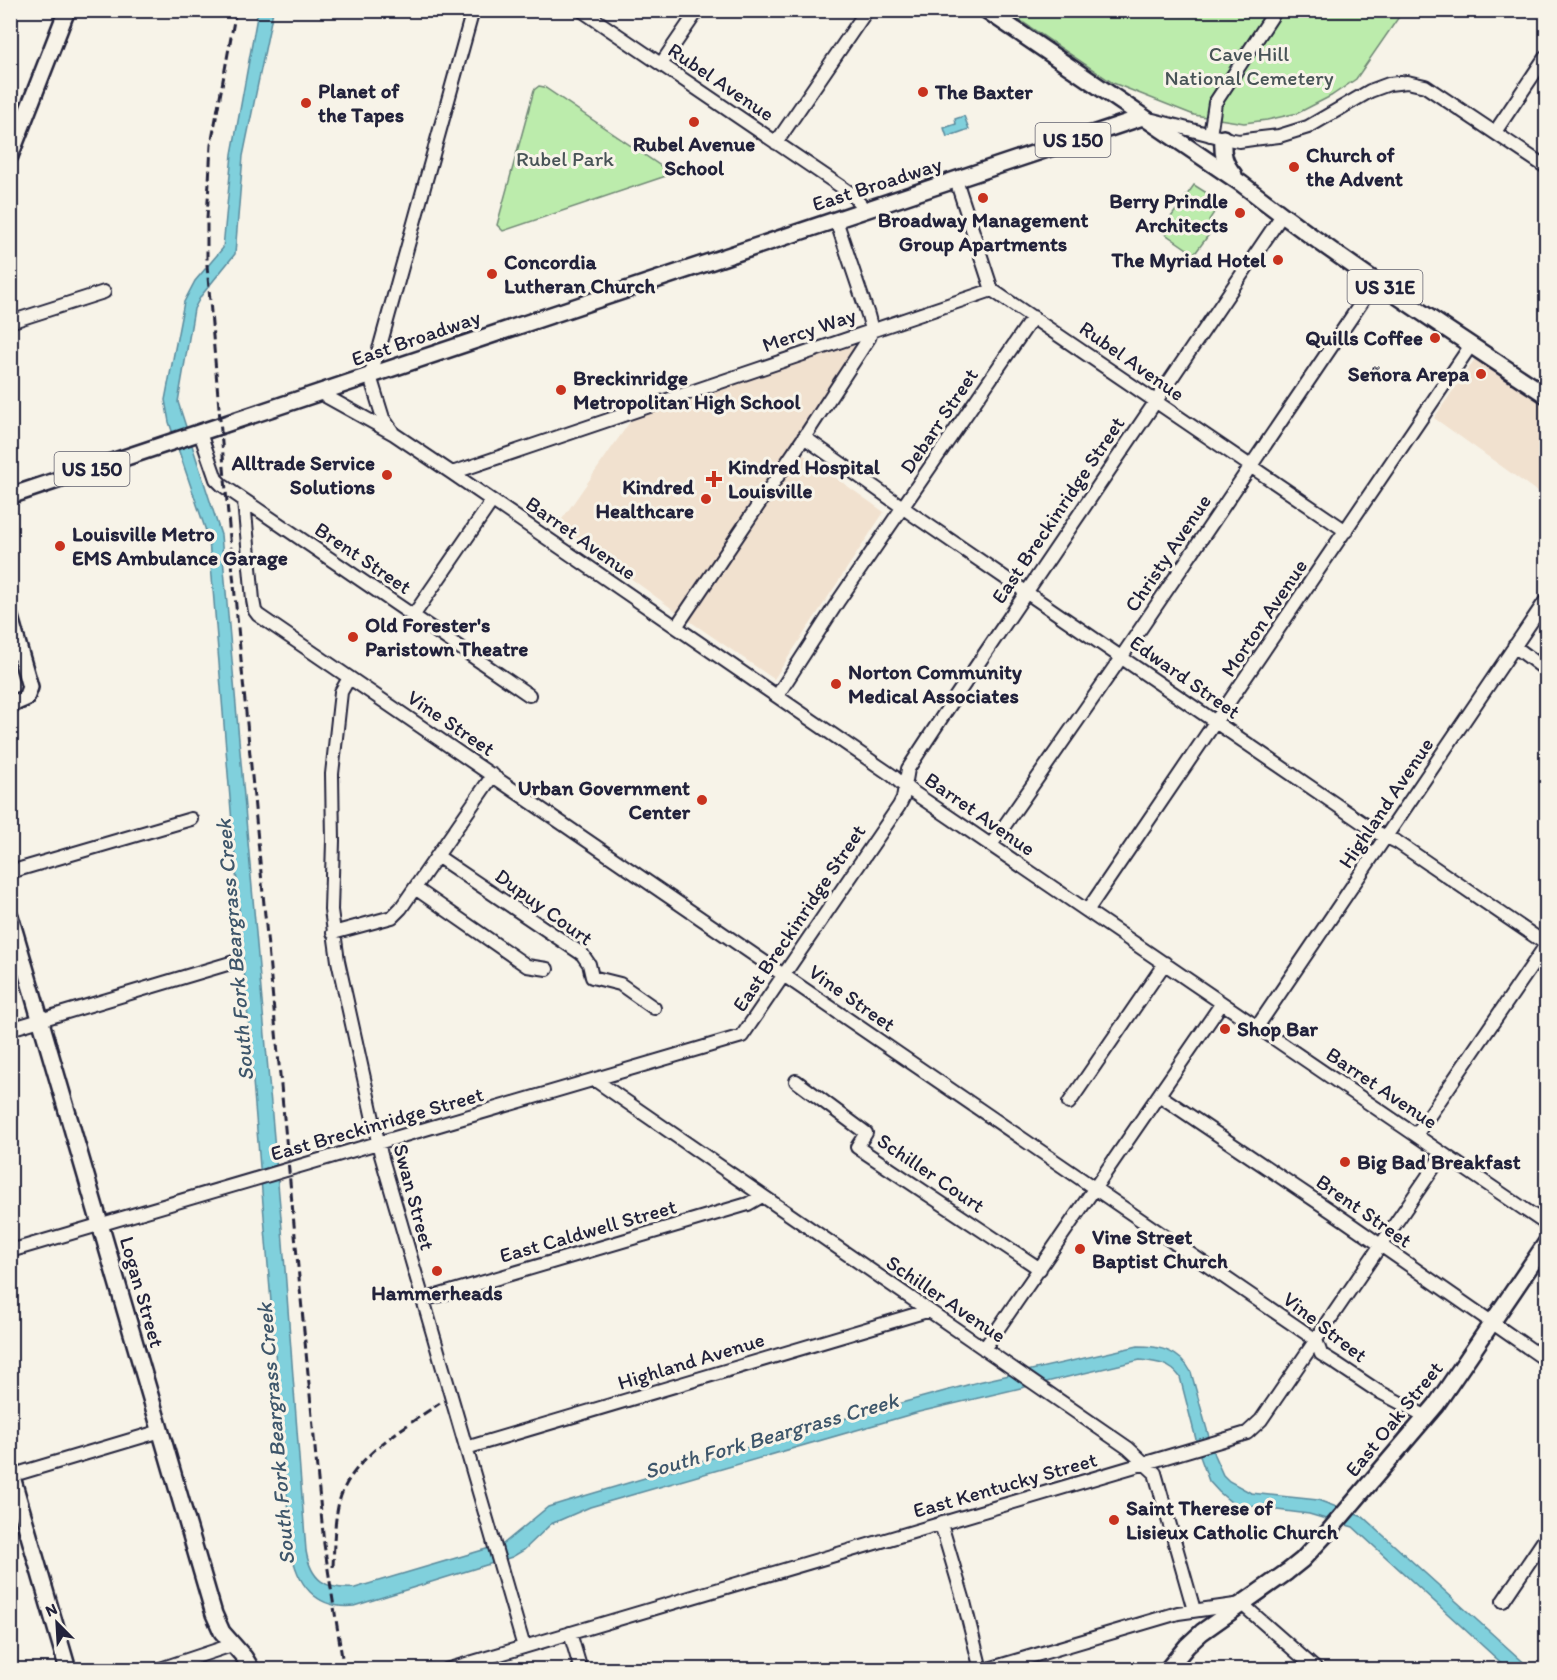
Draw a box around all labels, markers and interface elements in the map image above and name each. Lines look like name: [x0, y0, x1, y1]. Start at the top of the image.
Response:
street label: Rubel Avenue: [663, 37, 779, 126]
park label: Cave Hill National Cemetery: [1164, 41, 1334, 90]
place label: Planet of the Tapes: [318, 78, 404, 128]
place label: The Baxter: [934, 79, 1033, 104]
marker: The Baxter: [916, 85, 930, 99]
marker: Planet of the Tapes: [299, 96, 313, 110]
marker: Rubel Avenue School: [687, 115, 701, 129]
road number: US 150: [1036, 123, 1110, 157]
place label: Rubel Avenue School: [633, 131, 755, 180]
place label: Church of the Advent: [1306, 142, 1403, 191]
park label: Rubel Park: [516, 146, 614, 171]
street label: East Broadway: [809, 151, 945, 216]
marker: Church of the Advent: [1287, 160, 1301, 174]
place label: Berry Prindle Architects: [1109, 188, 1228, 237]
marker: Broadway Management Group Apartments: [976, 191, 990, 205]
marker: Berry Prindle Architects: [1233, 206, 1247, 220]
place label: Broadway Management Group Apartments: [878, 207, 1088, 257]
place label: The Myriad Hotel: [1110, 247, 1267, 273]
place label: Concordia Lutheran Church: [504, 249, 655, 298]
marker: The Myriad Hotel: [1271, 253, 1285, 267]
marker: Concordia Lutheran Church: [485, 267, 499, 281]
road number: US 31E: [1348, 270, 1422, 304]
street label: Mercy Way: [759, 302, 859, 357]
street label: East Broadway: [348, 304, 484, 371]
street label: Rubel Avenue: [1075, 315, 1190, 406]
place label: Quills Coffee: [1305, 325, 1423, 350]
marker: Quills Coffee: [1428, 331, 1442, 345]
place label: Señora Arepa: [1348, 361, 1470, 387]
street label: Debarr Street: [894, 363, 983, 478]
place label: Breckinridge Metropolitan High School: [573, 365, 801, 415]
marker: Señora Arepa: [1474, 367, 1488, 381]
marker: Breckinridge Metropolitan High School: [554, 383, 568, 397]
street label: East Breckinridge Street: [986, 411, 1130, 608]
place label: Alltrade Service Solutions: [231, 450, 375, 499]
road number: US 150: [54, 452, 130, 486]
place label: Kindred Hospital Louisville: [728, 454, 881, 503]
marker: Alltrade Service Solutions: [380, 468, 394, 482]
marker: Kindred Hospital Louisville: [705, 470, 723, 488]
place label: Kindred Healthcare: [595, 474, 694, 523]
street label: Christy Avenue: [1119, 489, 1216, 616]
street label: Barret Avenue: [521, 490, 641, 585]
marker: Kindred Healthcare: [699, 492, 713, 506]
street label: Brent Street: [310, 516, 416, 599]
place label: Louisville Metro EMS Ambulance Garage: [72, 521, 288, 571]
marker: Louisville Metro EMS Ambulance Garage: [53, 539, 67, 553]
street label: Morton Avenue: [1215, 554, 1312, 681]
place label: Old Forester's Paristown Theatre: [365, 612, 528, 661]
street label: Edward Street: [1125, 629, 1245, 724]
marker: Old Forester's Paristown Theatre: [346, 630, 360, 644]
place label: Norton Community Medical Associates: [848, 659, 1022, 708]
marker: Norton Community Medical Associates: [829, 677, 843, 691]
street label: Vine Street: [403, 684, 500, 761]
street label: Highland Avenue: [1333, 733, 1439, 873]
street label: Barret Avenue: [920, 766, 1040, 861]
place label: Urban Government Center: [518, 775, 691, 824]
marker: Urban Government Center: [695, 793, 709, 807]
water label: South Fork Beargrass Creek: [209, 816, 259, 1082]
street label: East Breckinridge Street: [727, 819, 871, 1016]
street label: Dupuy Court: [491, 863, 598, 950]
street label: Vine Street: [804, 959, 901, 1037]
place label: Shop Bar: [1237, 1016, 1319, 1042]
marker: Shop Bar: [1218, 1022, 1232, 1036]
street label: Barret Avenue: [1322, 1041, 1443, 1134]
street label: East Breckinridge Street: [268, 1081, 486, 1166]
street label: Schiller Court: [873, 1127, 990, 1218]
street label: Swan Street: [388, 1141, 441, 1253]
place label: Big Bad Breakfast: [1357, 1149, 1521, 1175]
marker: Big Bad Breakfast: [1338, 1155, 1352, 1169]
street label: Brent Street: [1312, 1168, 1417, 1253]
street label: East Caldwell Street: [497, 1193, 679, 1268]
place label: Vine Street Baptist Church: [1092, 1224, 1228, 1274]
street label: Logan Street: [115, 1233, 170, 1350]
marker: Vine Street Baptist Church: [1073, 1242, 1087, 1256]
street label: Schiller Avenue: [882, 1249, 1011, 1348]
marker: Hammerheads: [430, 1264, 444, 1278]
place label: Hammerheads: [371, 1280, 503, 1305]
street label: Vine Street: [1278, 1286, 1373, 1367]
water label: South Fork Beargrass Creek: [250, 1300, 300, 1566]
street label: Highland Avenue: [614, 1326, 767, 1395]
street label: East Oak Street: [1339, 1356, 1448, 1481]
water label: South Fork Beargrass Creek: [641, 1386, 903, 1485]
street label: East Kentucky Street: [910, 1446, 1100, 1523]
place label: Saint Therese of Lisieux Catholic Church: [1126, 1495, 1339, 1544]
marker: Saint Therese of Lisieux Catholic Church: [1107, 1513, 1121, 1527]
north arrow: [27, 1593, 87, 1653]
text: N: [42, 1599, 60, 1621]

